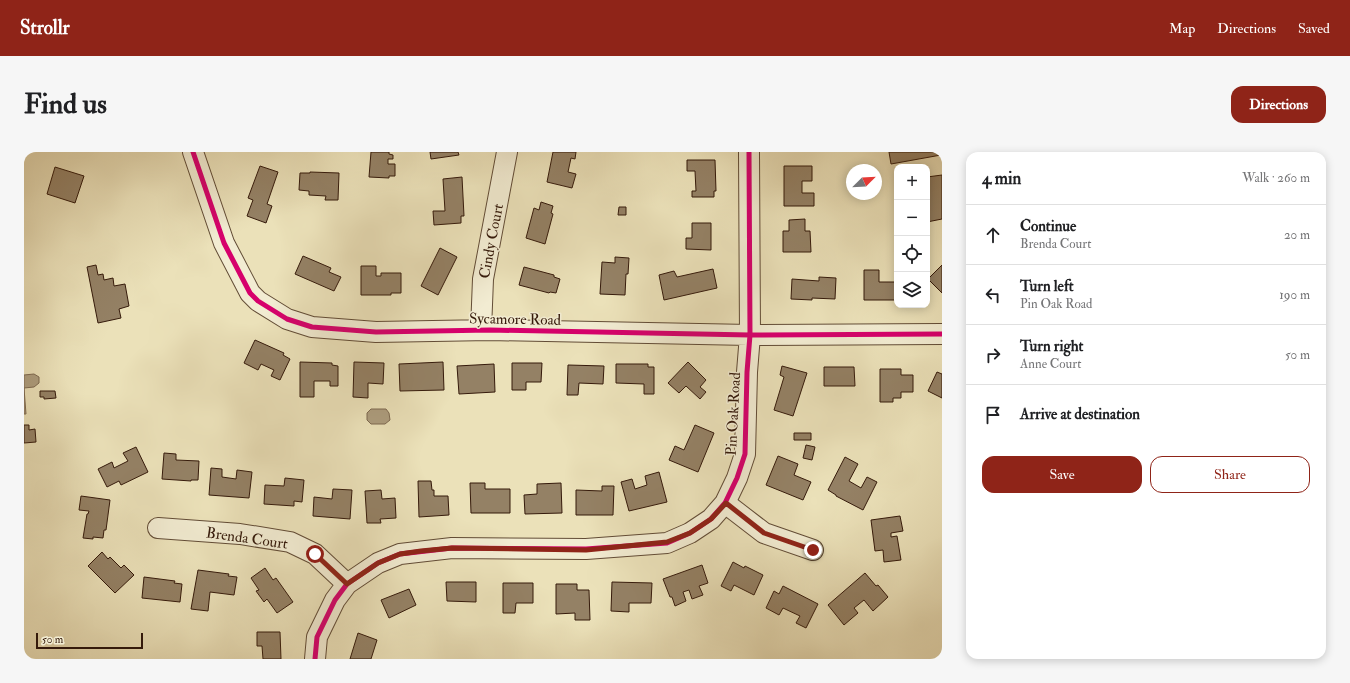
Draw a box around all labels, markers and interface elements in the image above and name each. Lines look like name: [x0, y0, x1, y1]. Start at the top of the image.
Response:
text: Strollr: [20, 16, 70, 40]
text: Map: [1169, 20, 1195, 37]
text: Directions: [1217, 20, 1276, 37]
text: Saved: [1298, 20, 1330, 37]
button: Directions: [1231, 86, 1326, 123]
text: Find us: [24, 87, 107, 122]
north arrow: [846, 164, 882, 200]
map controls: [894, 164, 930, 308]
button: +: [894, 164, 930, 200]
text: 4 min: [982, 168, 1021, 189]
text: Walk · 260 m: [1242, 170, 1310, 186]
button: −: [894, 200, 930, 236]
street label: Cindy Court: [475, 202, 508, 280]
text: Continue: [1020, 217, 1076, 236]
icon: ahead: [982, 224, 1004, 246]
text: 20 m: [1284, 227, 1310, 243]
button: locate: [894, 236, 930, 272]
text: Brenda Court: [1020, 236, 1091, 252]
button: layers: [894, 272, 930, 308]
text: Turn left: [1020, 277, 1074, 296]
icon: left: [982, 284, 1004, 306]
text: 190 m: [1279, 287, 1310, 303]
text: Pin Oak Road: [1020, 296, 1093, 312]
street label: Sycamore Road: [469, 309, 562, 330]
text: Turn right: [1020, 337, 1083, 356]
icon: right: [982, 344, 1004, 366]
text: 50 m: [1285, 347, 1310, 363]
text: Anne Court: [1020, 356, 1081, 372]
street label: Pin Oak Road: [722, 371, 745, 456]
icon: arrive: [982, 404, 1004, 426]
text: Arrive at destination: [1020, 405, 1140, 424]
button: Save: [982, 456, 1142, 493]
button: Share: [1150, 456, 1310, 493]
street label: Brenda Court: [205, 523, 289, 554]
route end: [804, 541, 822, 559]
route start: [306, 545, 324, 563]
scale bar: [36, 631, 143, 650]
text: 50 m: [42, 633, 63, 646]

